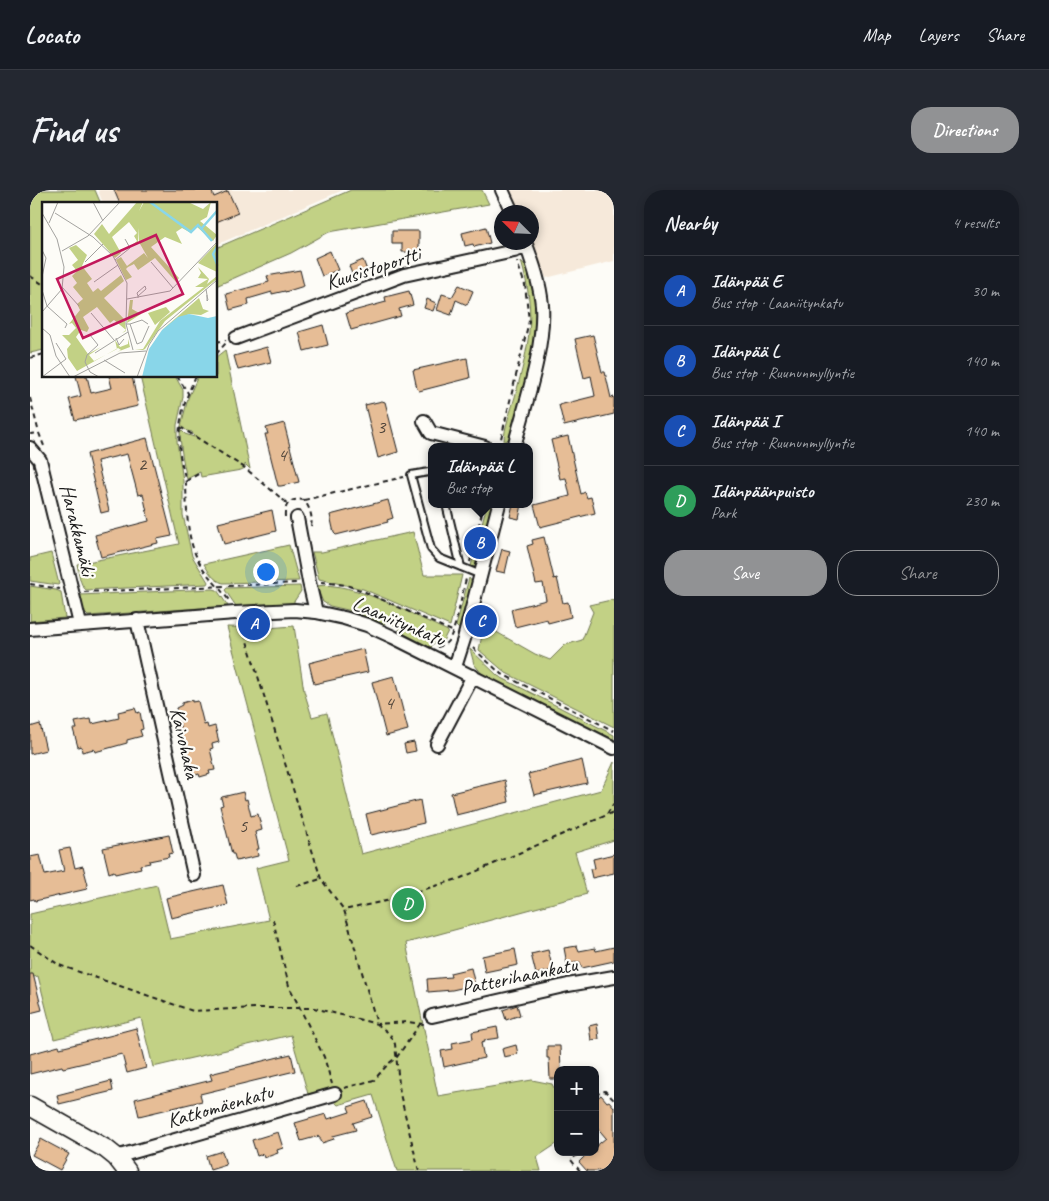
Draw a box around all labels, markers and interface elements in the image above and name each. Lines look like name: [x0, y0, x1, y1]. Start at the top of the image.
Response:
text: Locato: [25, 20, 79, 50]
text: Map: [863, 24, 891, 46]
text: Layers: [919, 24, 958, 46]
text: Share: [986, 24, 1024, 46]
button: Directions: [911, 107, 1019, 153]
text: Find us: [30, 108, 117, 153]
inset map: [42, 202, 218, 378]
north arrow: [494, 205, 539, 250]
text: Nearby: [664, 210, 717, 236]
text: 4 results: [952, 213, 999, 233]
street label: Kuusistoportti: [322, 240, 427, 296]
text: Idänpää E: [711, 269, 782, 293]
text: A: [676, 281, 684, 301]
text: 30 m: [972, 281, 999, 301]
text: Bus stop · Laaniitynkatu: [711, 293, 843, 313]
text: Idänpää L: [711, 339, 780, 363]
text: B: [676, 351, 684, 371]
text: 140 m: [965, 351, 999, 371]
text: Bus stop · Ruununmyllyntie: [711, 363, 854, 383]
text: Idänpää I: [711, 409, 779, 433]
house number: 3: [377, 415, 387, 439]
text: C: [676, 421, 684, 441]
text: 140 m: [965, 421, 999, 441]
text: Bus stop · Ruununmyllyntie: [711, 433, 854, 453]
house number: 4: [278, 443, 289, 467]
popup: [428, 443, 533, 508]
house number: 2: [138, 452, 148, 476]
text: Idänpää L: [446, 454, 515, 478]
text: Bus stop: [446, 478, 492, 498]
text: Idänpäänpuisto: [711, 479, 814, 503]
street label: Harakkamäki: [54, 481, 103, 582]
text: D: [675, 491, 685, 511]
text: 230 m: [965, 491, 999, 511]
text: Park: [711, 503, 736, 523]
pin: B: [464, 524, 496, 562]
button: Save: [664, 550, 827, 596]
button: Share: [837, 550, 999, 596]
your location: [253, 559, 279, 585]
street label: Laaniitynkatu: [349, 590, 450, 653]
pin: C: [465, 602, 497, 640]
pin: A: [238, 605, 270, 643]
house number: 4: [385, 691, 396, 715]
street label: Kaivohaka: [164, 705, 206, 782]
house number: 5: [239, 814, 249, 838]
pin: D: [392, 885, 424, 923]
street label: Patterihaankatu: [459, 951, 581, 1001]
map controls: [554, 1066, 599, 1156]
button: +: [554, 1066, 599, 1111]
street label: Katkomäenkatu: [164, 1078, 277, 1133]
button: −: [554, 1111, 599, 1156]

